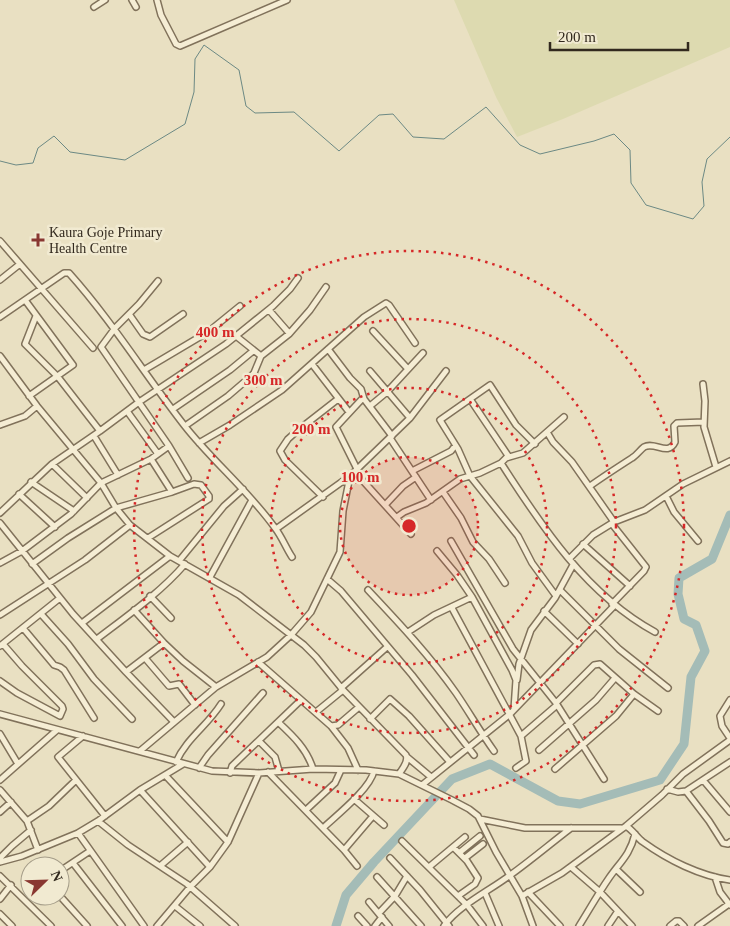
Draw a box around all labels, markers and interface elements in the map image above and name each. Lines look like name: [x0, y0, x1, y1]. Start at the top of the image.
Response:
scale bar: [550, 20, 688, 52]
text: 200 m: [558, 29, 596, 45]
place label: Kaura Goje Primary Health Centre: [49, 225, 163, 256]
marker: Kaura Goje Primary Health Centre: [31, 233, 45, 247]
text: 400 m: [196, 324, 235, 340]
text: 300 m: [244, 372, 283, 388]
text: 200 m: [292, 421, 331, 437]
text: 100 m: [341, 469, 380, 485]
centre of rings: [400, 517, 418, 535]
north arrow: [20, 856, 70, 906]
text: N: [48, 869, 65, 884]

